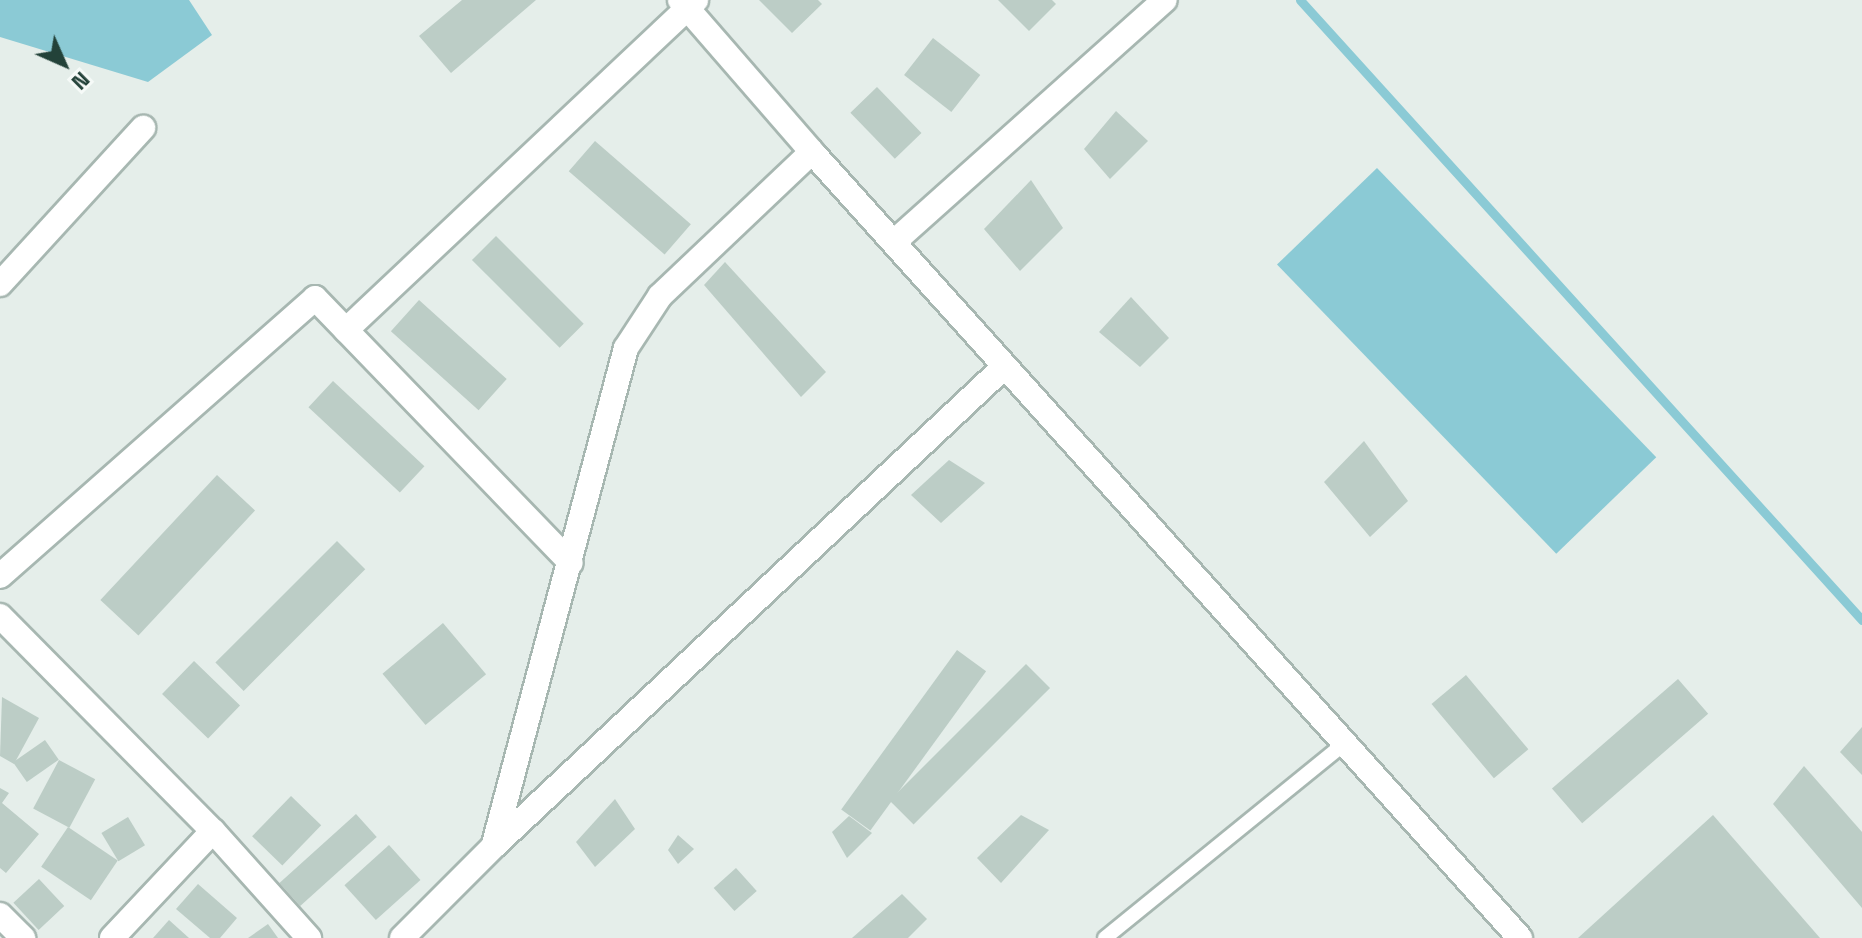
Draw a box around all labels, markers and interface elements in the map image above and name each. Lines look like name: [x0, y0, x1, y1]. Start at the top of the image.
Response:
north arrow: [24, 24, 104, 104]
text: N: [66, 66, 96, 96]

